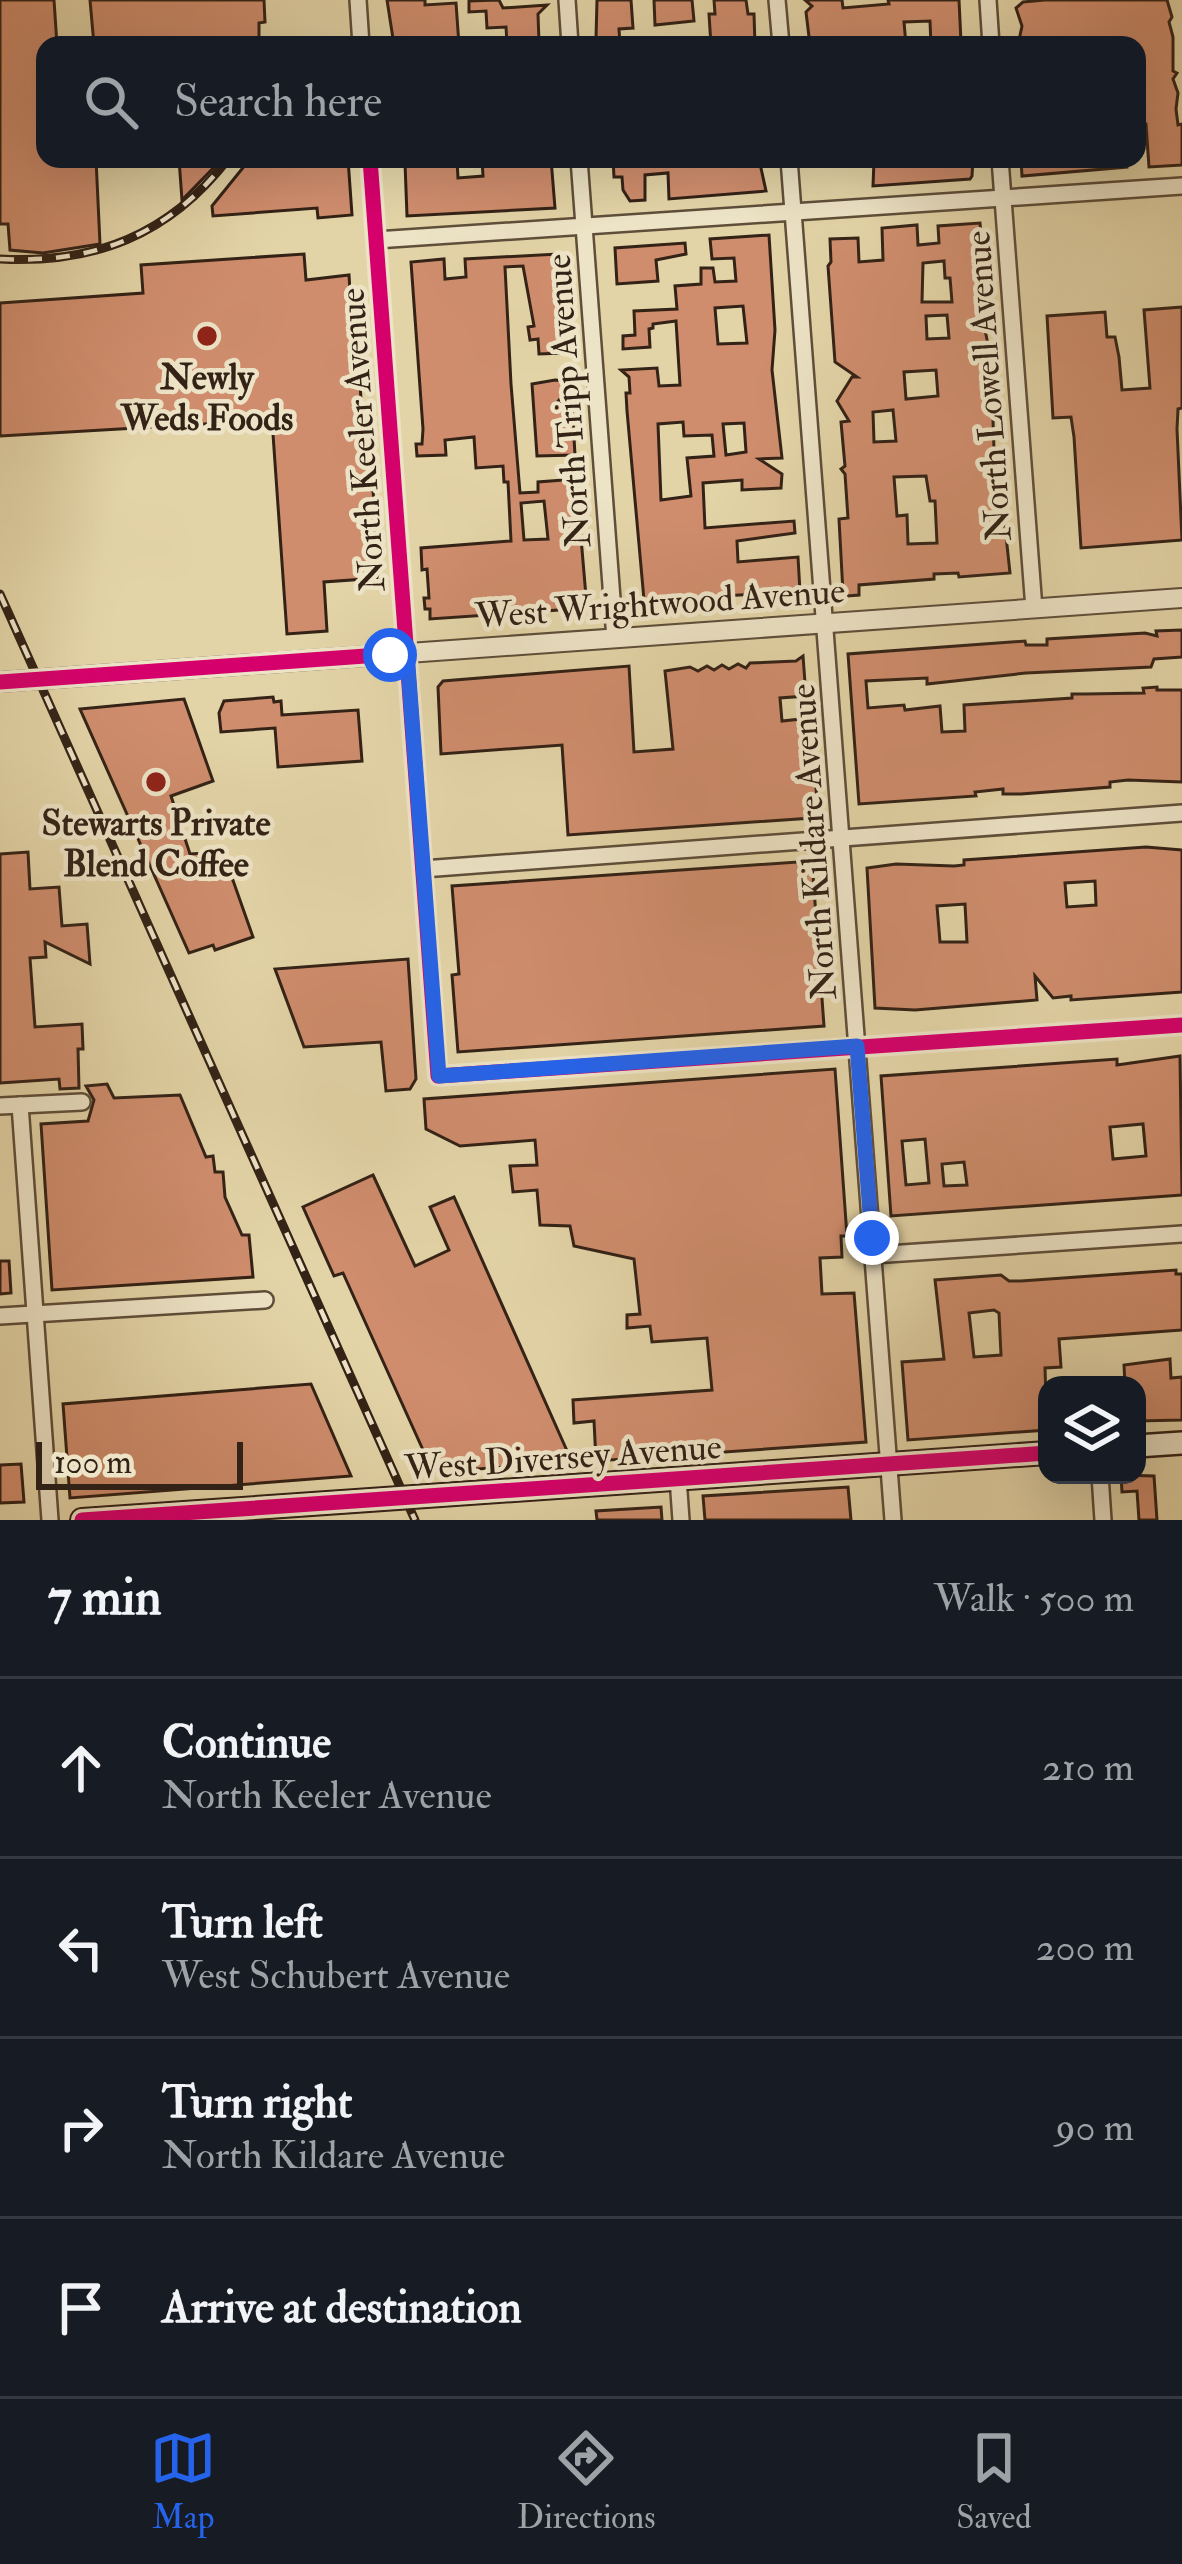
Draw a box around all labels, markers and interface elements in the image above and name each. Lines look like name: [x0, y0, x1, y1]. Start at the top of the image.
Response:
search box: [36, 36, 1146, 168]
icon: search: [78, 69, 144, 135]
text: Search here: [174, 74, 382, 130]
street label: North Lowell Avenue: [955, 229, 1022, 543]
street label: North Tripp Avenue: [536, 253, 601, 549]
street label: North Keeler Avenue: [329, 287, 396, 593]
marker: Newly Weds Foods: [194, 323, 220, 349]
place label: Newly Weds Foods: [120, 355, 293, 441]
street label: West Wrightwood Avenue: [473, 568, 847, 639]
route start: [363, 628, 417, 682]
street label: North Kildare Avenue: [780, 682, 847, 1001]
marker: Stewarts Private Blend Coffee: [143, 769, 169, 795]
place label: Stewarts Private Blend Coffee: [41, 801, 271, 887]
route end: [845, 1211, 899, 1265]
map controls: [1038, 1376, 1146, 1484]
button: layers: [1038, 1376, 1146, 1484]
street label: West Diversey Avenue: [402, 1424, 723, 1491]
scale bar: [36, 1436, 243, 1489]
text: 100 m: [54, 1442, 132, 1483]
text: 7 min: [48, 1566, 162, 1630]
text: Walk · 500 m: [934, 1574, 1134, 1623]
text: Continue: [162, 1715, 331, 1771]
icon: ahead: [48, 1735, 114, 1801]
text: 210 m: [1042, 1743, 1134, 1792]
text: North Keeler Avenue: [162, 1771, 492, 1820]
text: Turn left: [162, 1895, 323, 1951]
icon: left: [48, 1915, 114, 1981]
text: 200 m: [1036, 1923, 1134, 1972]
text: West Schubert Avenue: [162, 1951, 510, 2000]
text: Turn right: [162, 2075, 352, 2131]
icon: right: [48, 2095, 114, 2161]
text: 90 m: [1056, 2103, 1134, 2152]
text: North Kildare Avenue: [162, 2131, 505, 2180]
icon: arrive: [48, 2275, 114, 2341]
text: Arrive at destination: [162, 2280, 522, 2336]
tab: Map: [150, 2425, 216, 2538]
tab: Directions: [517, 2425, 656, 2538]
tab: Saved: [956, 2425, 1032, 2538]

